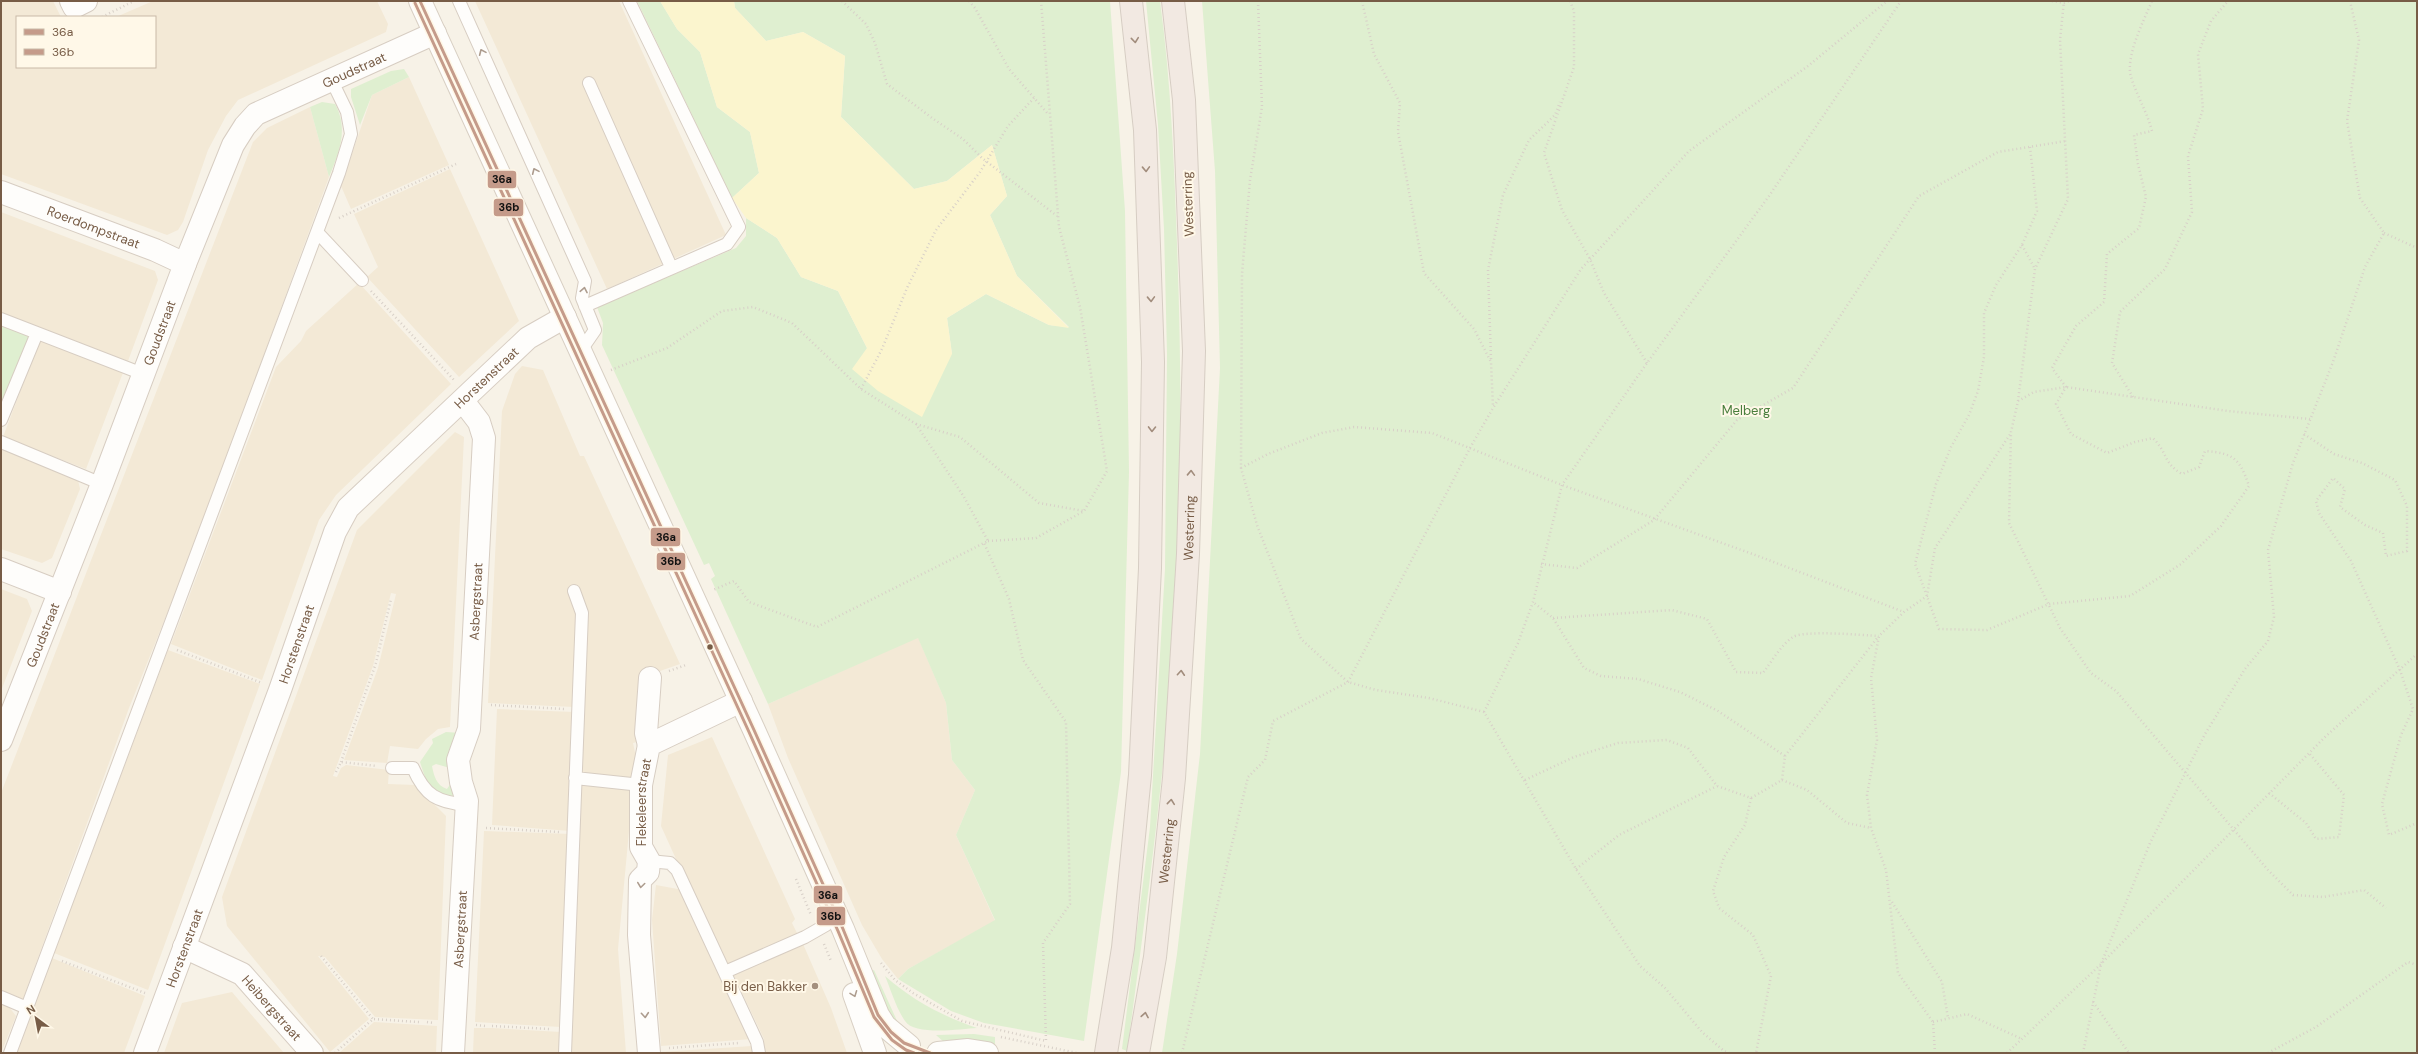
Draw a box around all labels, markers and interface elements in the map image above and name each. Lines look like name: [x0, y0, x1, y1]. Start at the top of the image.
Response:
legend: [16, 16, 156, 68]
text: 36a: [52, 24, 73, 40]
one-way arrow: [1131, 37, 1140, 43]
text: 36b: [52, 44, 74, 60]
street label: Goudstraat: [319, 48, 389, 91]
one-way arrow: [479, 49, 487, 56]
one-way arrow: [1142, 166, 1151, 172]
one-way arrow: [532, 167, 540, 175]
line badge: 36a: [487, 170, 517, 189]
street label: Westerring: [1178, 171, 1198, 237]
text: 36a: [492, 172, 512, 186]
line badge: 36b: [493, 198, 524, 217]
text: 36b: [499, 200, 519, 214]
street label: Roerdompstraat: [45, 202, 142, 252]
one-way arrow: [579, 287, 588, 293]
one-way arrow: [1147, 296, 1155, 302]
street label: Goudstraat: [139, 298, 179, 368]
street label: Horstenstraat: [450, 343, 522, 412]
park label: Melberg: [1722, 402, 1770, 419]
one-way arrow: [1148, 426, 1156, 432]
one-way arrow: [1187, 470, 1195, 476]
street label: Westerring: [1179, 495, 1198, 561]
line badge: 36a: [650, 527, 681, 547]
text: 36a: [656, 530, 676, 544]
line badge: 36b: [656, 552, 686, 571]
text: 36b: [661, 554, 681, 568]
street label: Asbergstraat: [465, 562, 486, 641]
street label: Goudstraat: [22, 600, 63, 670]
street label: Horstenstraat: [274, 602, 318, 686]
unlabelled marker: [705, 642, 715, 652]
one-way arrow: [1176, 670, 1185, 676]
street label: Flekeleerstraat: [632, 757, 655, 846]
one-way arrow: [1166, 799, 1175, 805]
street label: Westerring: [1154, 818, 1178, 884]
one-way arrow: [637, 882, 646, 889]
line badge: 36a: [813, 885, 843, 904]
text: 36a: [818, 888, 838, 902]
street label: Asbergstraat: [449, 890, 471, 969]
street label: Horstenstraat: [162, 906, 206, 990]
line badge: 36b: [816, 906, 846, 926]
text: 36b: [821, 909, 841, 923]
street label: Heibergstraat: [238, 971, 305, 1044]
place label: Bij den Bakker: [723, 978, 807, 995]
marker: Bij den Bakker: [810, 981, 820, 991]
one-way arrow: [849, 990, 857, 997]
north arrow: [16, 998, 56, 1038]
text: N: [24, 1001, 38, 1018]
one-way arrow: [1140, 1011, 1149, 1018]
one-way arrow: [641, 1012, 650, 1018]

